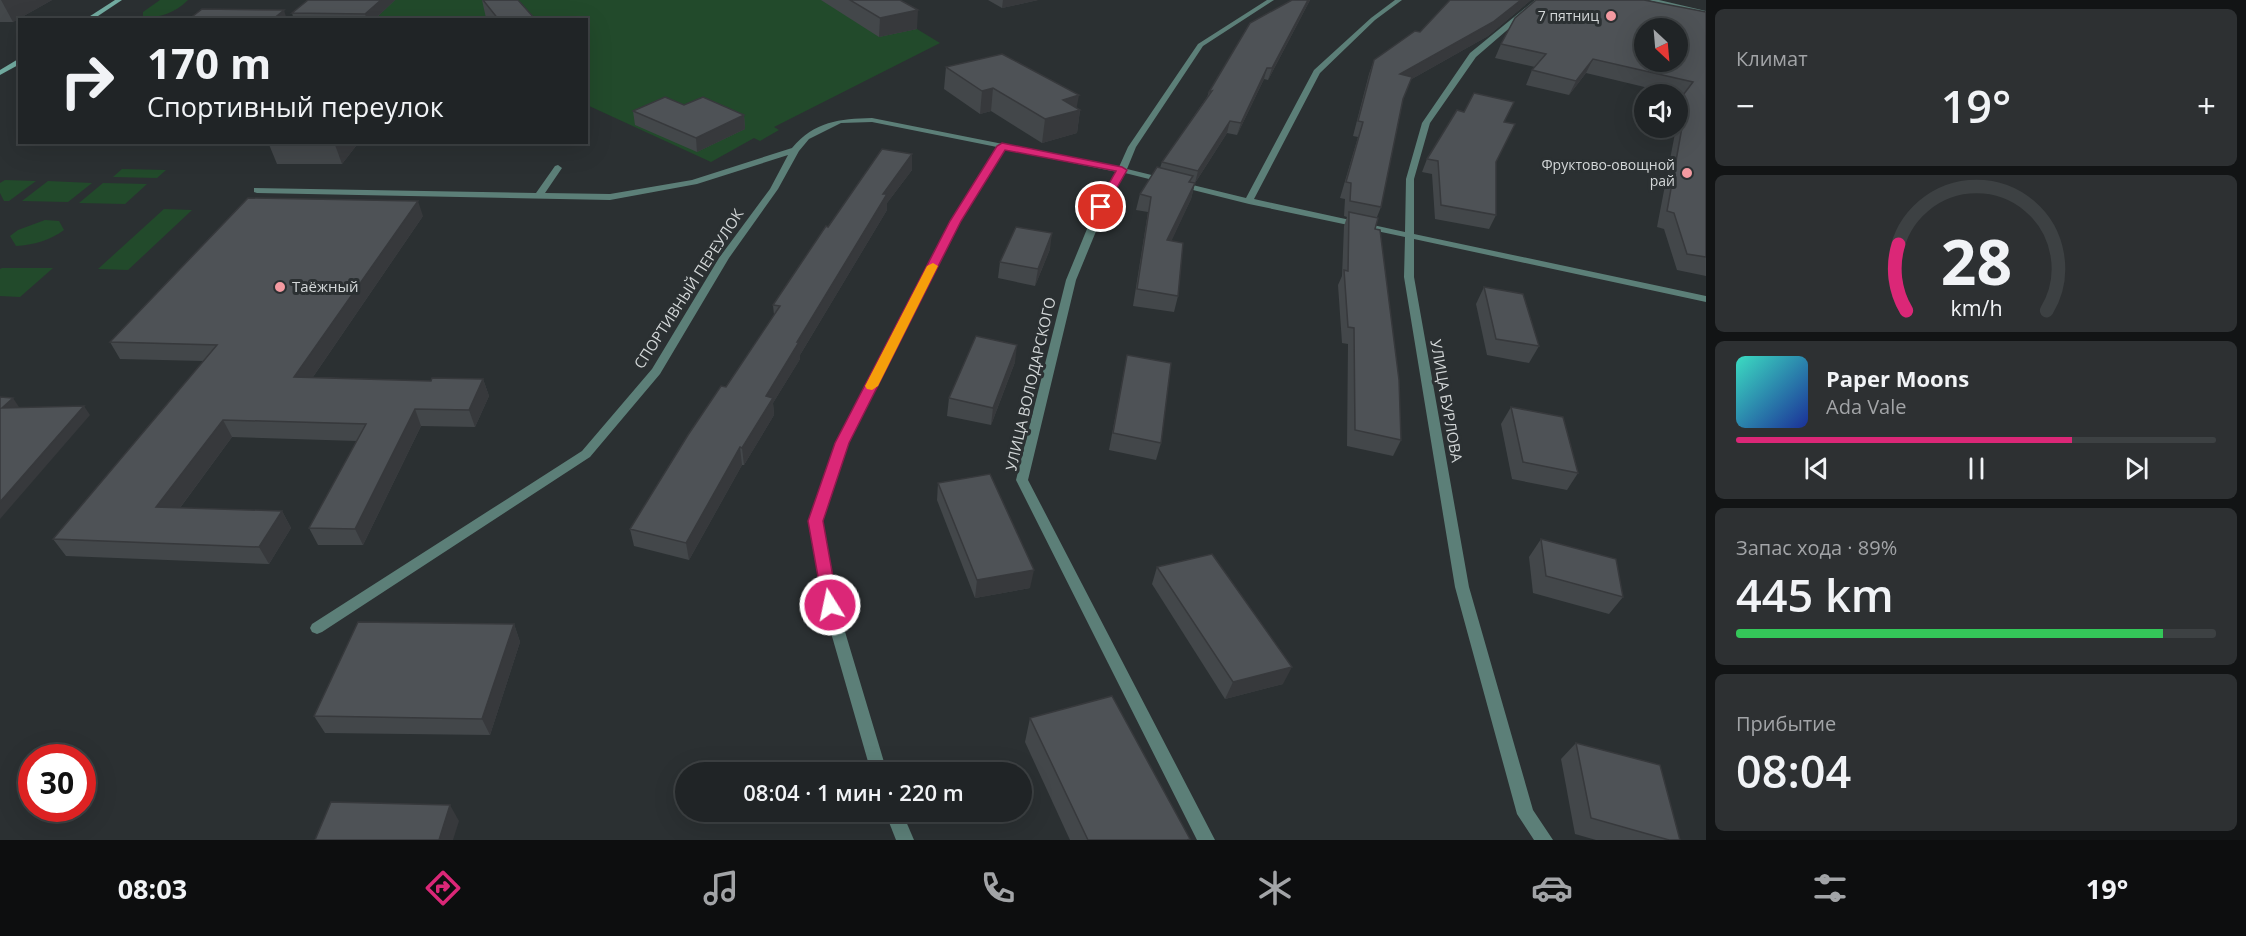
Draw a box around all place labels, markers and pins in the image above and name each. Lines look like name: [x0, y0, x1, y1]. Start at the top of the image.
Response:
place label: 7 пятниц: [1538, 6, 1599, 25]
marker: 7 пятниц: [1604, 9, 1618, 23]
place label: Фруктово-овощной рай: [1541, 155, 1675, 190]
marker: Фруктово-овощной рай: [1680, 166, 1694, 180]
pin: [1075, 181, 1126, 232]
place label: Таёжный: [292, 276, 359, 296]
marker: Таёжный: [273, 280, 287, 294]

